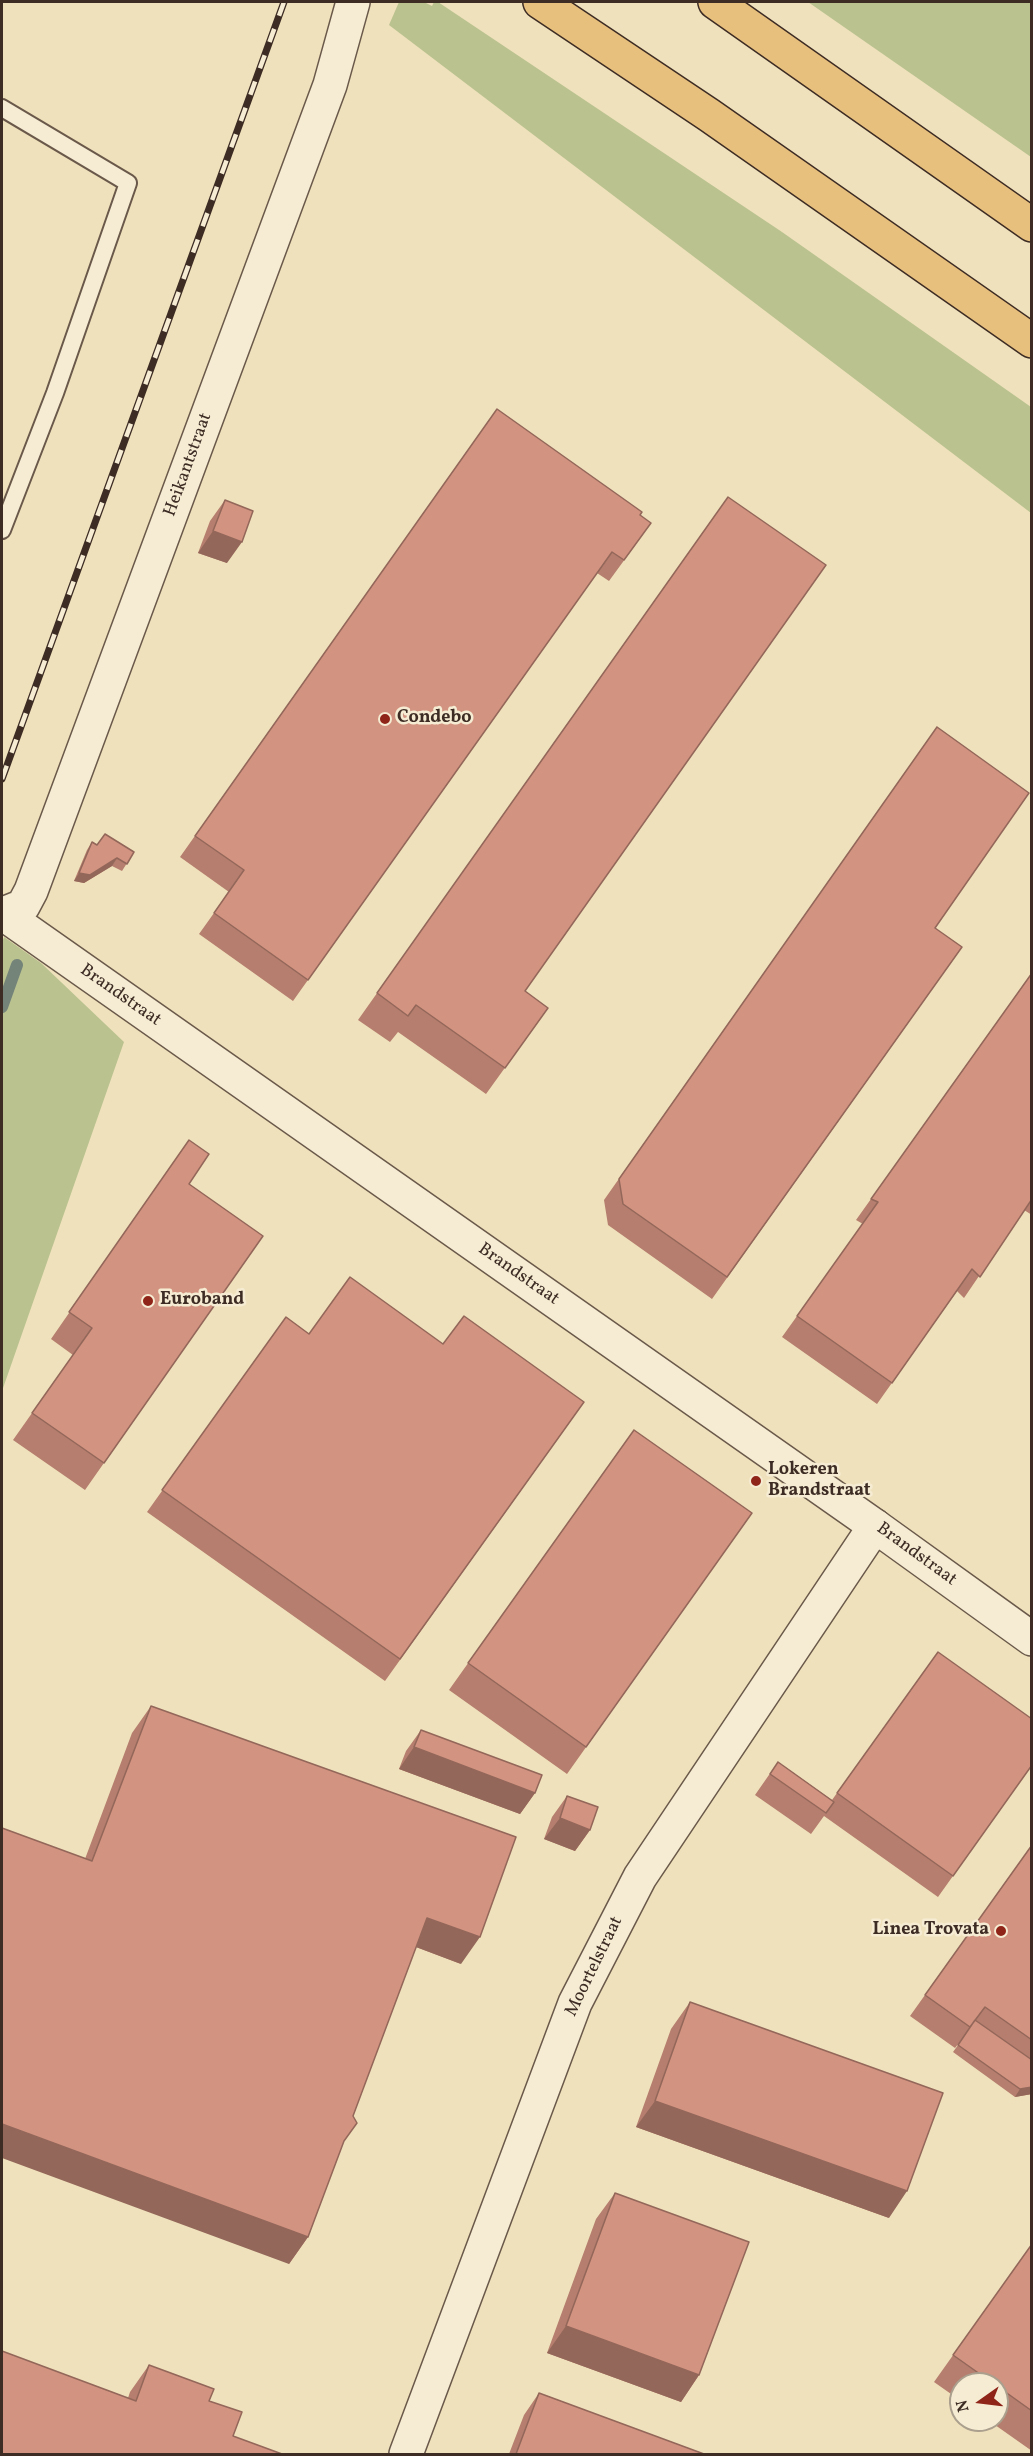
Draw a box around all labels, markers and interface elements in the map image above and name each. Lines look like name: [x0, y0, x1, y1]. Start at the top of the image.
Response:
street label: Heikantstraat: [160, 410, 218, 520]
place label: Condebo: [397, 708, 472, 730]
marker: Condebo: [378, 712, 392, 726]
street label: Brandstraat: [75, 960, 165, 1032]
street label: Brandstraat: [473, 1239, 563, 1311]
place label: Euroband: [160, 1290, 244, 1312]
marker: Euroband: [141, 1294, 155, 1308]
place label: Lokeren Brandstraat: [768, 1460, 871, 1502]
marker: Lokeren Brandstraat: [749, 1474, 763, 1488]
street label: Brandstraat: [872, 1519, 960, 1591]
street label: Moortelstraat: [561, 1913, 629, 2021]
place label: Linea Trovata: [872, 1920, 989, 1942]
marker: Linea Trovata: [994, 1924, 1008, 1938]
north arrow: [949, 2372, 1009, 2432]
text: N: [951, 2398, 976, 2414]

